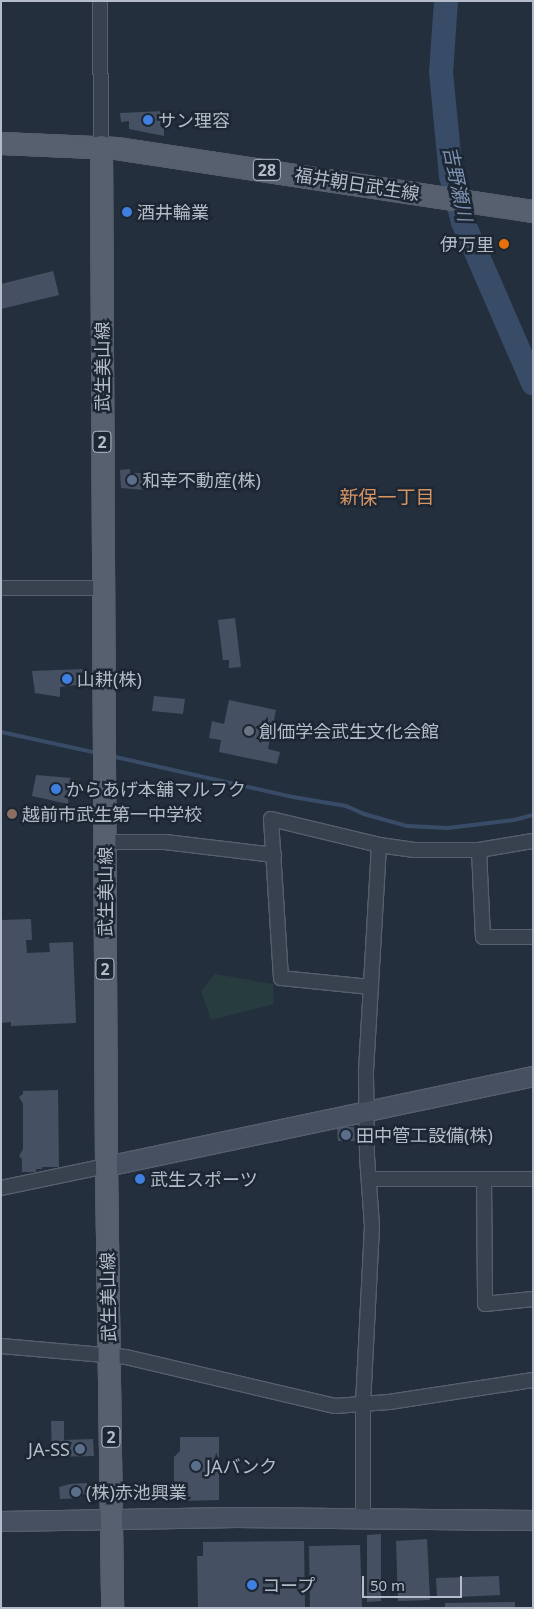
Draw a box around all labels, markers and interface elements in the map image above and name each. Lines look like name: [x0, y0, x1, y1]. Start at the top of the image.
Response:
place label: サン理容: [158, 109, 230, 131]
marker: サン理容: [142, 114, 154, 126]
water label: 吉野瀬川: [438, 144, 476, 224]
road number: 28: [252, 156, 282, 184]
street label: 福井朝日武生線: [293, 163, 421, 205]
place label: 酒井輪業: [137, 201, 209, 223]
marker: 酒井輪業: [121, 206, 133, 218]
place label: 伊万里: [440, 233, 494, 255]
marker: 伊万里: [498, 238, 510, 250]
street label: 武生美山線: [91, 322, 113, 412]
road number: 2: [92, 428, 112, 456]
place label: 和幸不動産(株): [142, 469, 261, 491]
marker: 和幸不動産(株): [126, 474, 138, 486]
district label: 新保一丁目: [340, 487, 434, 509]
place label: 山耕(株): [77, 668, 142, 690]
marker: 山耕(株): [61, 673, 73, 685]
place label: 創価学会武生文化会館: [259, 720, 439, 742]
marker: 創価学会武生文化会館: [243, 725, 255, 737]
place label: からあげ本舗マルフク: [66, 778, 246, 800]
marker: からあげ本舗マルフク: [50, 783, 62, 795]
place label: 越前市武生第一中学校: [22, 803, 202, 825]
marker: 越前市武生第一中学校: [6, 808, 18, 820]
street label: 武生美山線: [94, 847, 116, 937]
road number: 2: [95, 956, 115, 982]
place label: 田中管工設備(株): [356, 1124, 493, 1146]
marker: 田中管工設備(株): [340, 1129, 352, 1141]
place label: 武生スポーツ: [150, 1168, 258, 1190]
marker: 武生スポーツ: [134, 1173, 146, 1185]
street label: 武生美山線: [96, 1252, 120, 1342]
road number: 2: [101, 1424, 121, 1450]
place label: JA-SS: [28, 1438, 70, 1460]
marker: JA-SS: [74, 1443, 86, 1455]
place label: JAバンク: [206, 1455, 276, 1477]
marker: JAバンク: [190, 1460, 202, 1472]
place label: (株)赤池興業: [86, 1481, 187, 1503]
marker: (株)赤池興業: [70, 1486, 82, 1498]
scale bar: [364, 1566, 464, 1598]
place label: コープ: [262, 1574, 316, 1596]
text: 50 m: [370, 1575, 405, 1595]
marker: コープ: [246, 1579, 258, 1591]

